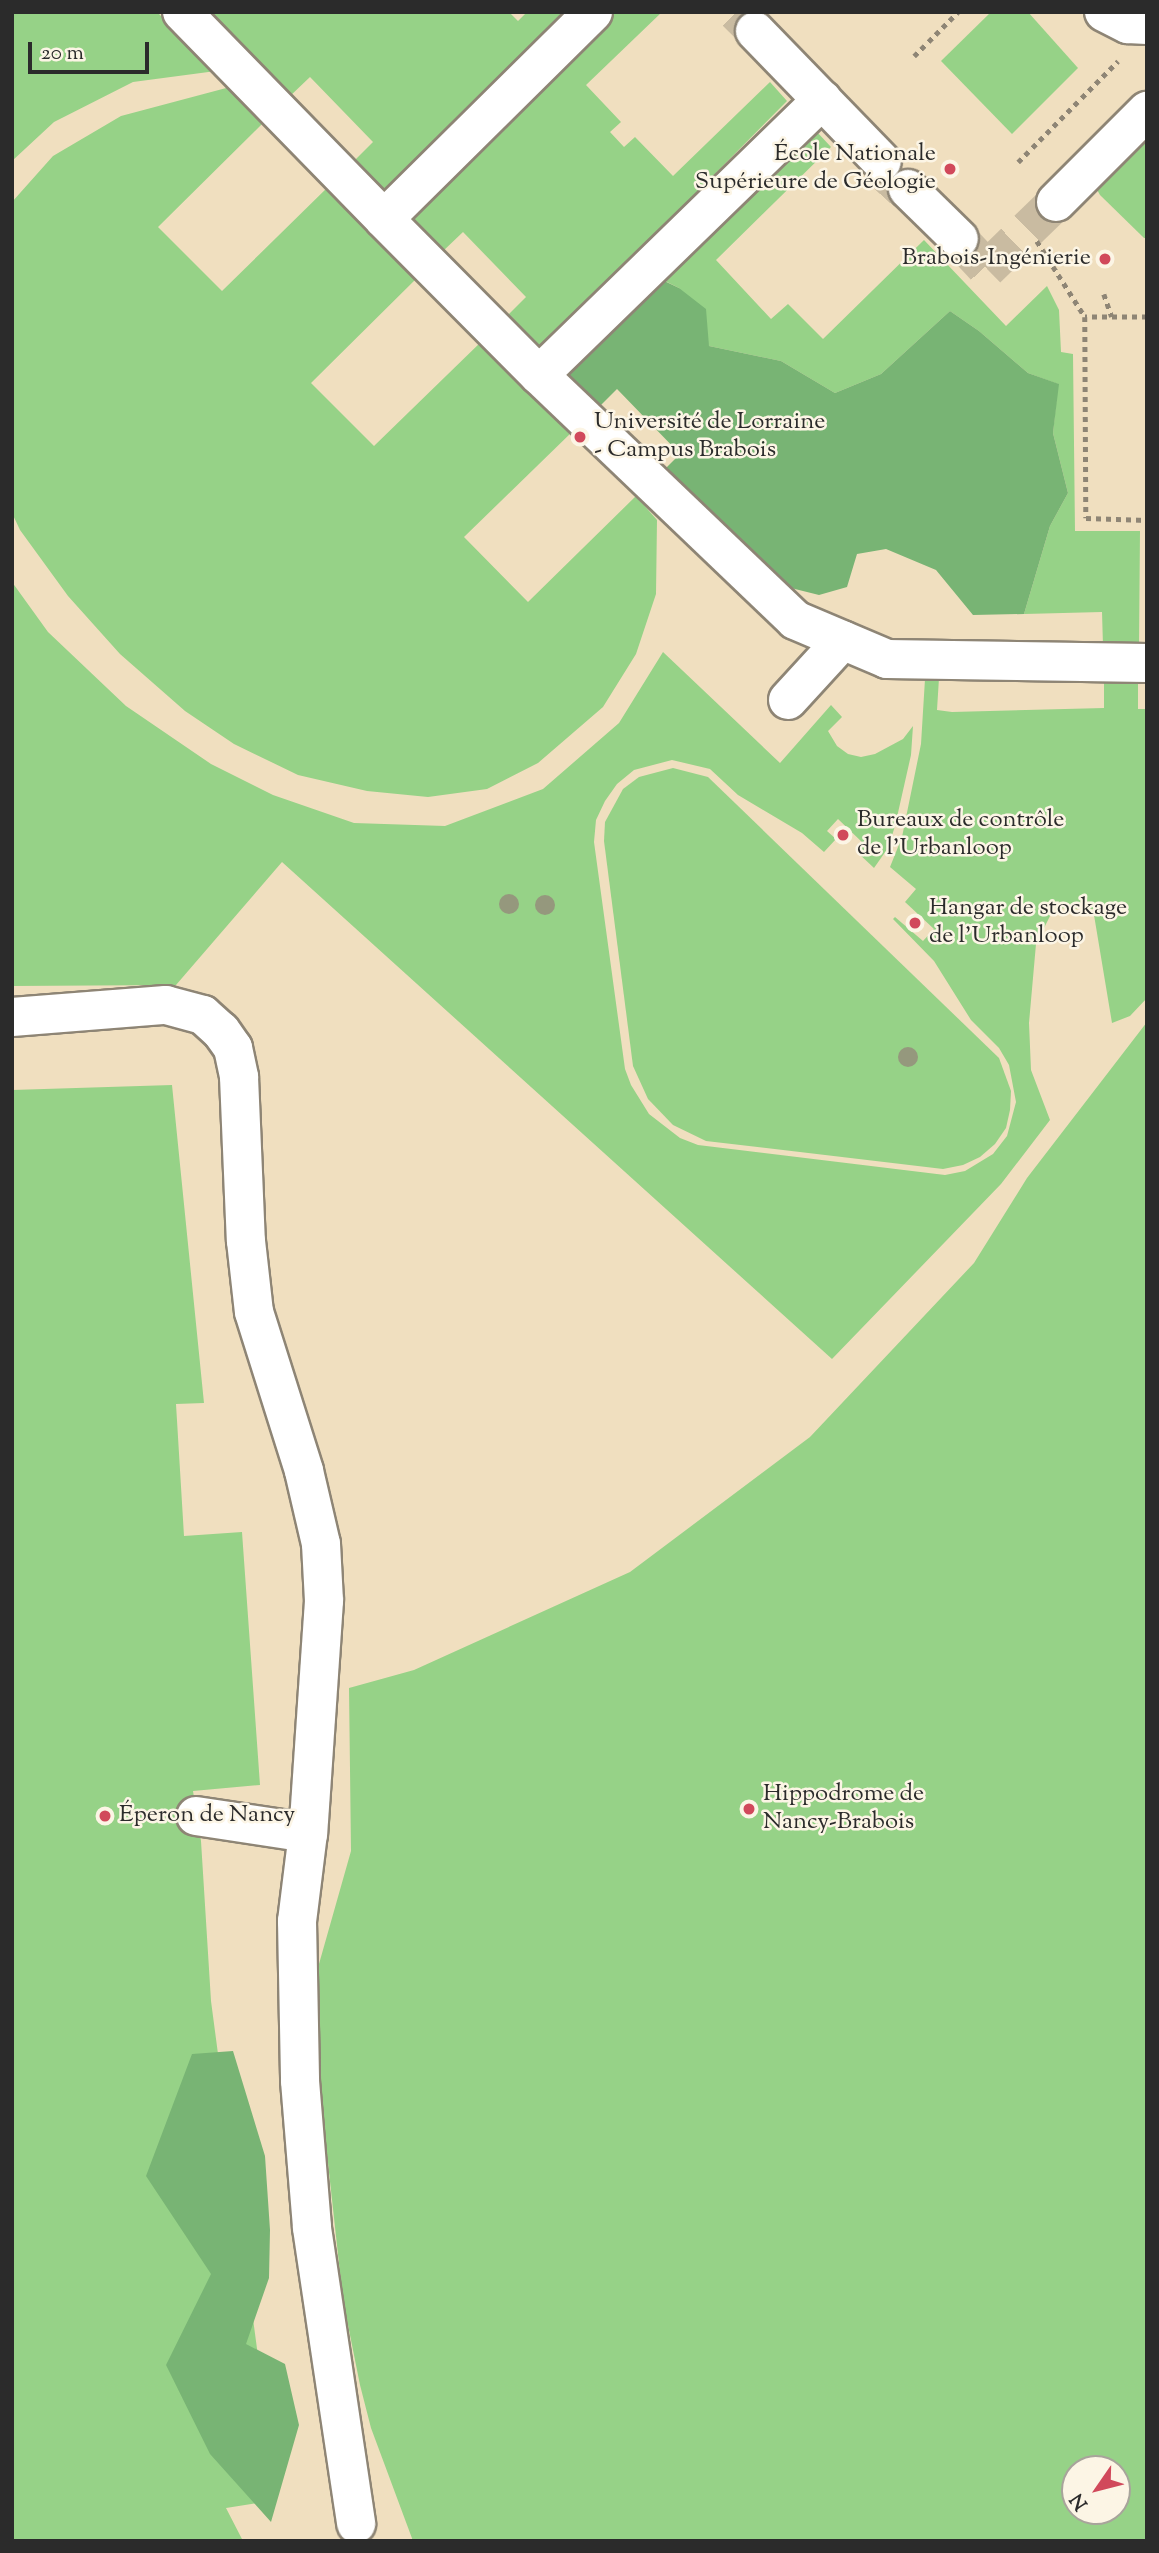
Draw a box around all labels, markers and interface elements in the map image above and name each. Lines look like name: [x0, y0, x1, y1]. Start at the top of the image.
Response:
scale bar: [32, 28, 152, 72]
text: 20 m: [41, 39, 84, 69]
place label: École Nationale Supérieure de Géologie: [695, 141, 936, 197]
marker: École Nationale Supérieure de Géologie: [942, 161, 958, 177]
place label: Brabois-Ingénierie: [902, 245, 1091, 273]
marker: Brabois-Ingénierie: [1097, 251, 1113, 267]
place label: Université de Lorraine - Campus Brabois: [594, 409, 825, 465]
marker: Université de Lorraine - Campus Brabois: [572, 429, 588, 445]
place label: Bureaux de contrôle de l'Urbanloop: [857, 807, 1064, 863]
marker: Bureaux de contrôle de l'Urbanloop: [835, 827, 851, 843]
place label: Hangar de stockage de l'Urbanloop: [929, 895, 1127, 951]
marker: Hangar de stockage de l'Urbanloop: [907, 915, 923, 931]
place label: Hippodrome de Nancy-Brabois: [763, 1781, 924, 1837]
marker: Hippodrome de Nancy-Brabois: [741, 1801, 757, 1817]
place label: Éperon de Nancy: [119, 1802, 295, 1830]
marker: Éperon de Nancy: [97, 1808, 113, 1824]
north arrow: [1061, 2455, 1131, 2525]
text: N: [1065, 2487, 1095, 2515]

